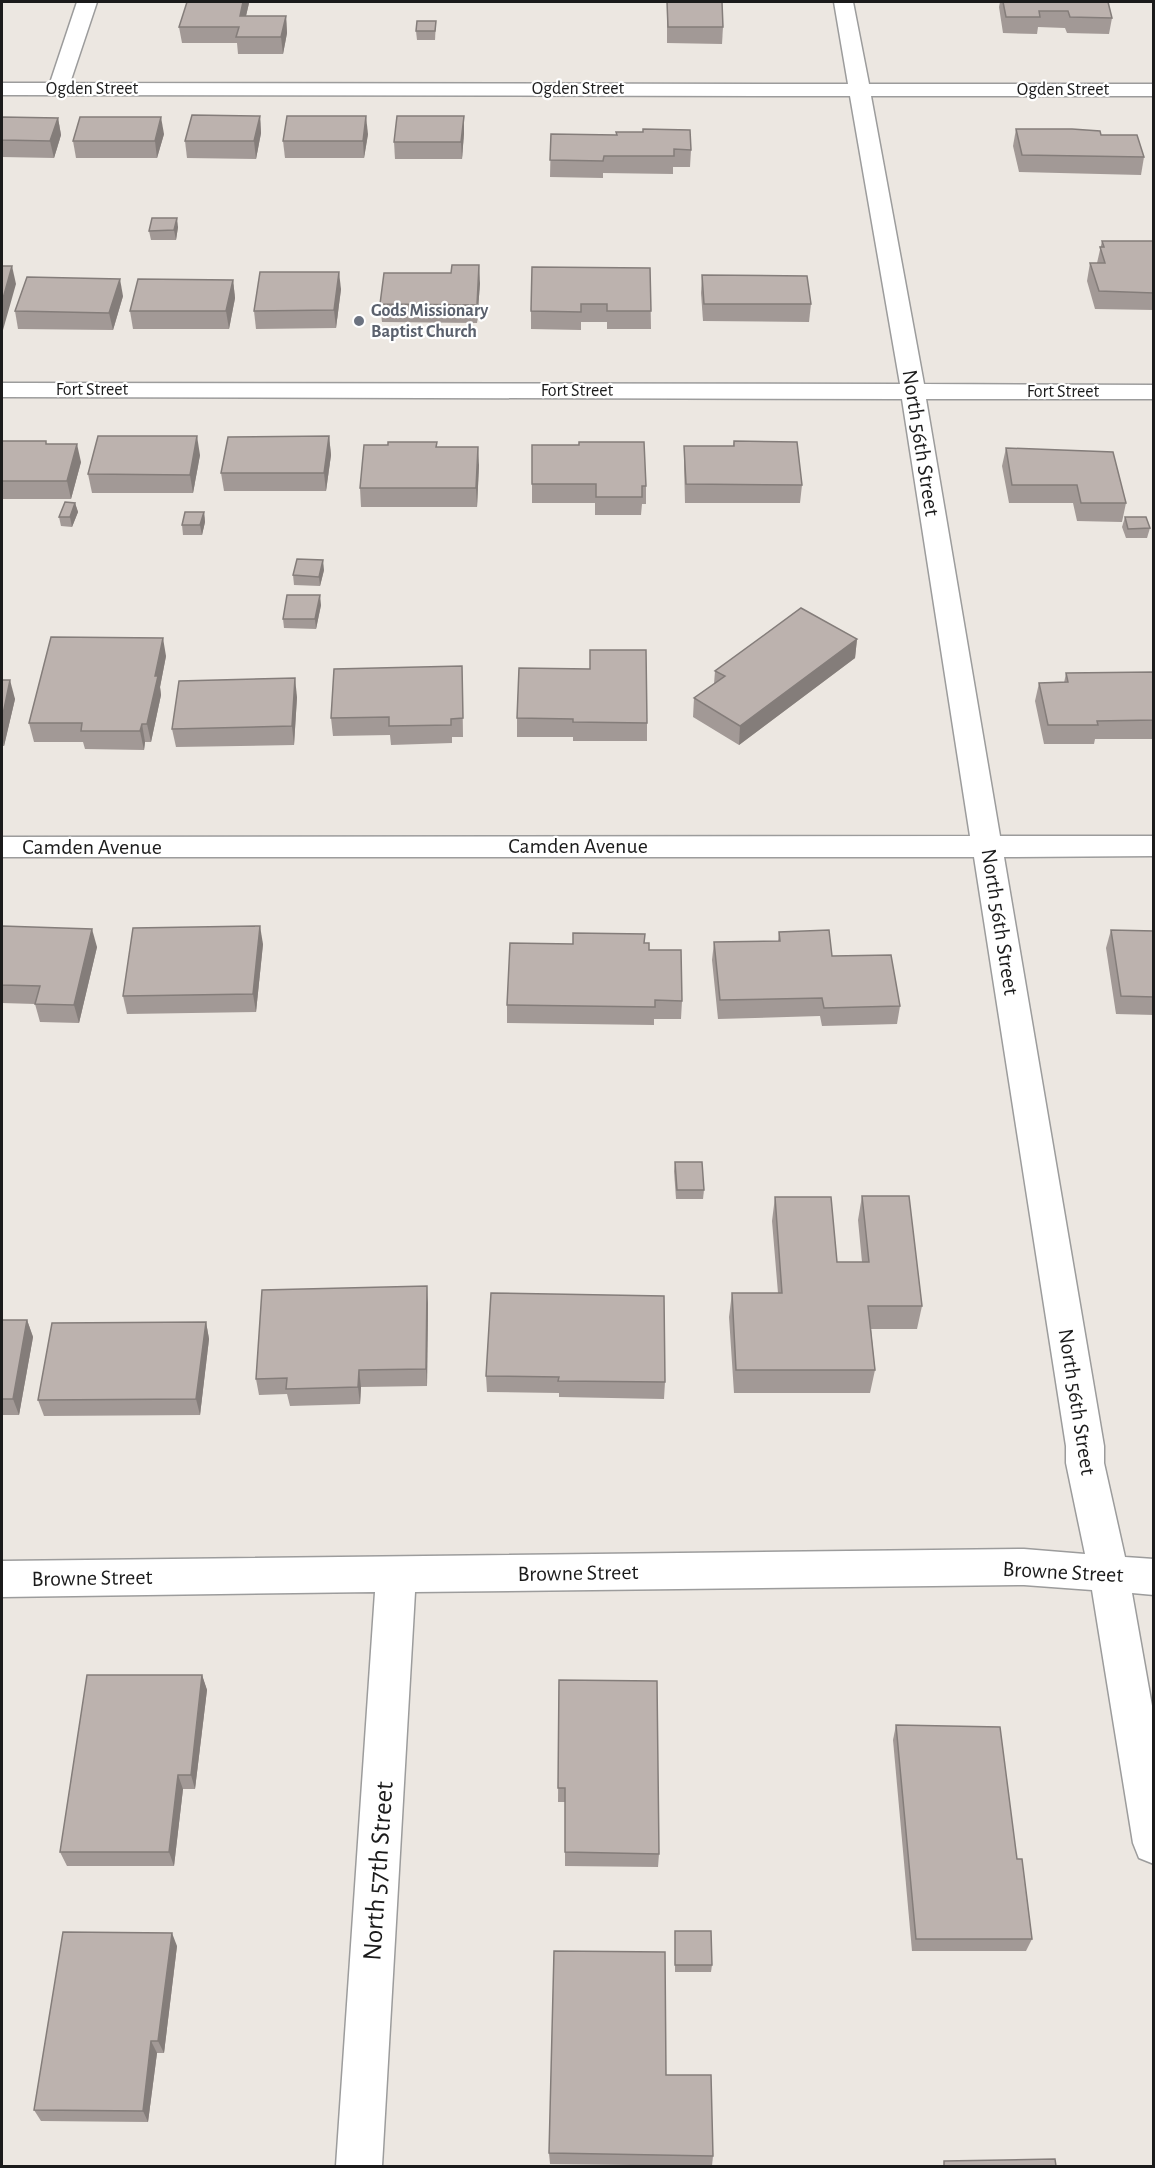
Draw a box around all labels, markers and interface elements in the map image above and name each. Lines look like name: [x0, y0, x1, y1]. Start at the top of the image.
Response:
street label: Ogden Street: [46, 80, 138, 98]
street label: Ogden Street: [532, 80, 624, 98]
street label: Ogden Street: [1017, 81, 1109, 99]
place label: Gods Missionary Baptist Church: [371, 302, 489, 341]
marker: Gods Missionary Baptist Church: [352, 314, 366, 328]
street label: North 56th Street: [899, 368, 943, 518]
street label: Fort Street: [56, 381, 129, 399]
street label: Fort Street: [541, 382, 614, 400]
street label: Fort Street: [1027, 383, 1100, 401]
street label: Camden Avenue: [508, 835, 648, 857]
street label: Camden Avenue: [22, 836, 162, 858]
street label: North 56th Street: [978, 847, 1022, 997]
street label: North 56th Street: [1055, 1327, 1099, 1477]
street label: Browne Street: [1002, 1558, 1124, 1586]
street label: Browne Street: [517, 1561, 639, 1585]
street label: Browne Street: [31, 1566, 153, 1590]
street label: North 57th Street: [358, 1780, 398, 1962]

